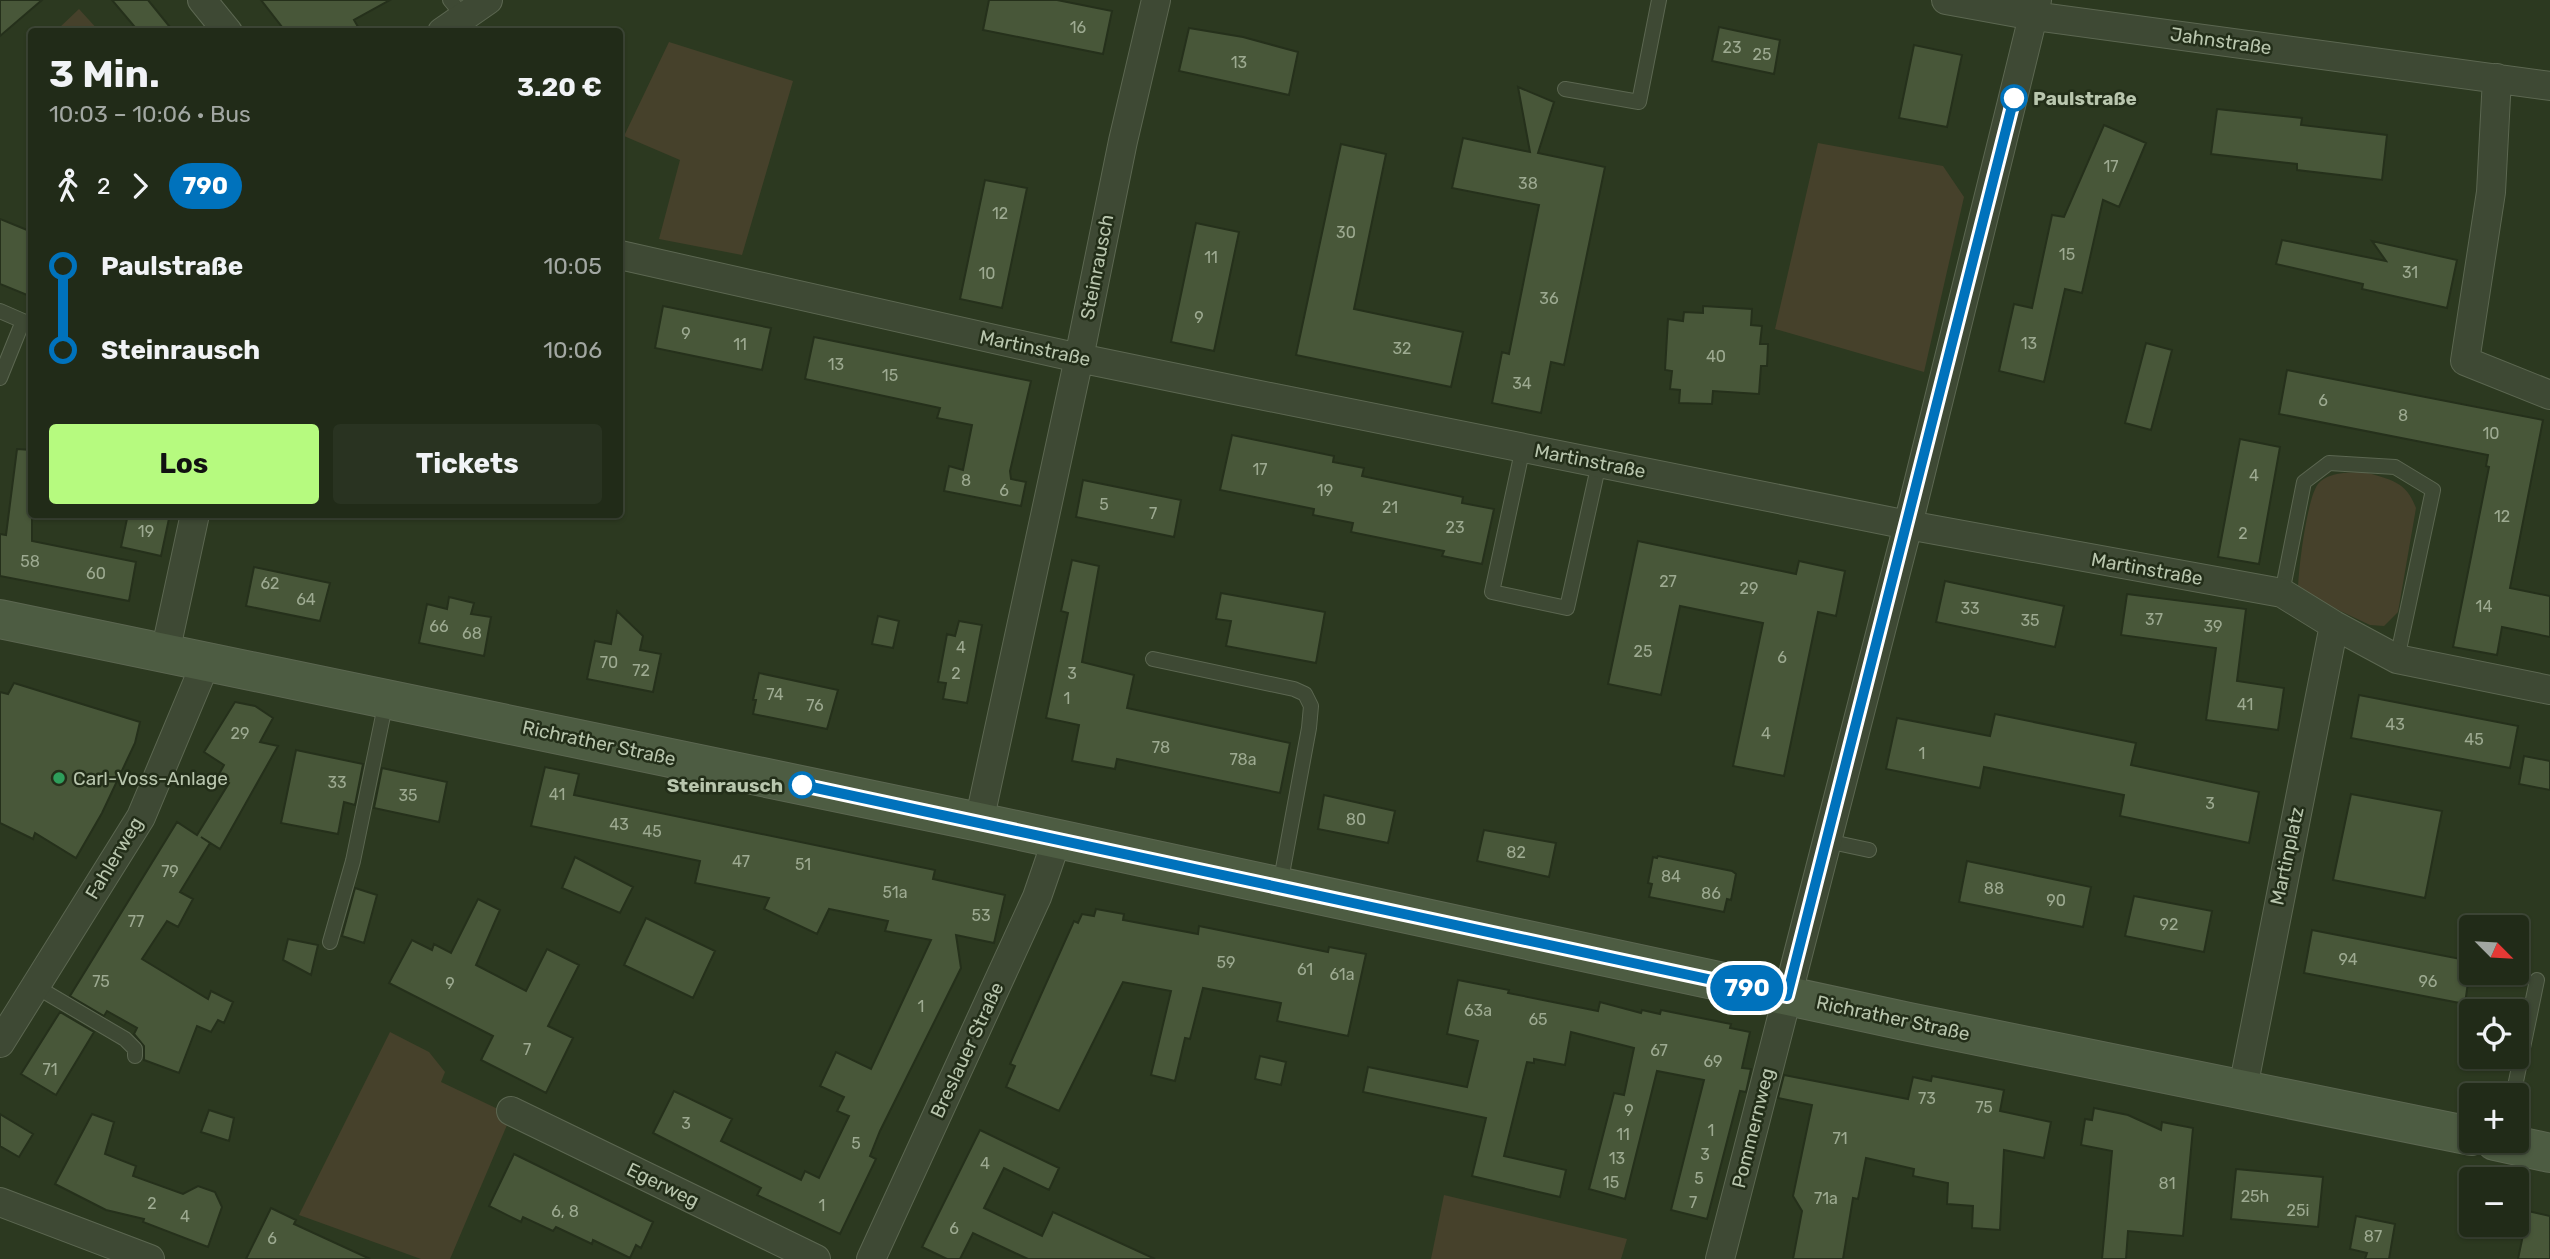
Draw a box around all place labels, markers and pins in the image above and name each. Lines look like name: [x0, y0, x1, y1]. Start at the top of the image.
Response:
marker: Paulstraße: [2001, 85, 2027, 111]
place label: Paulstraße: [2033, 87, 2137, 110]
place label: Carl-Voss-Anlage: [73, 767, 228, 790]
marker: Carl-Voss-Anlage: [51, 770, 67, 786]
marker: Steinrausch: [789, 772, 815, 798]
place label: Steinrausch: [667, 774, 783, 797]

